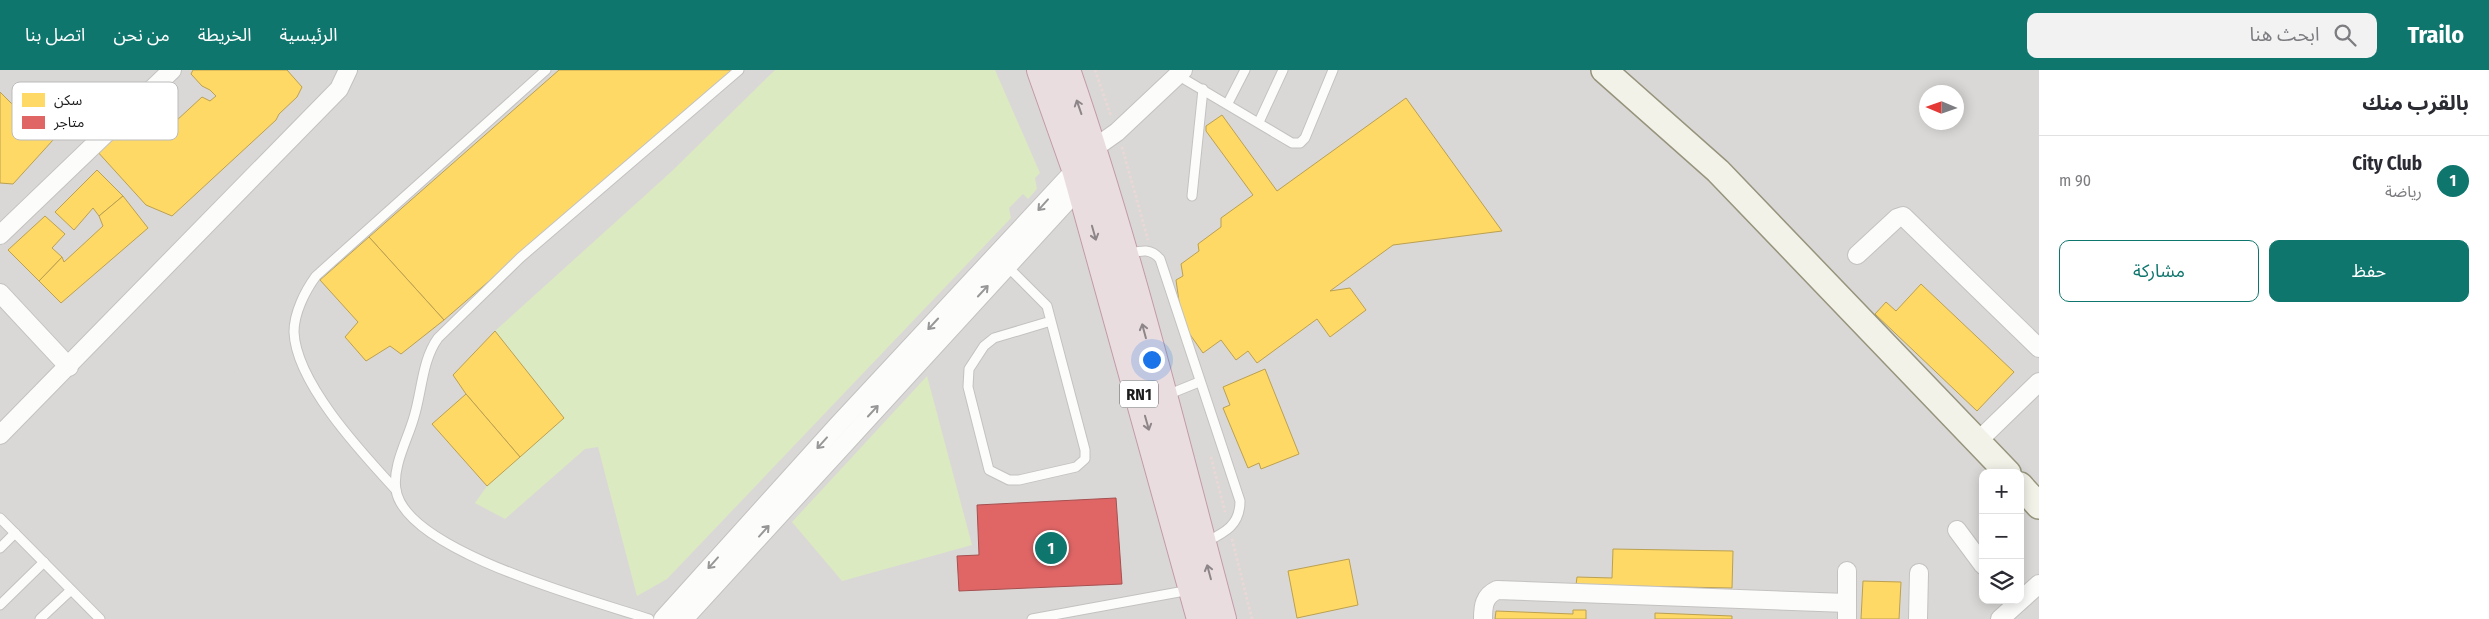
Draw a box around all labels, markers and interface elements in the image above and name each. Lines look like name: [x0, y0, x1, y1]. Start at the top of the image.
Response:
search box: [2027, 13, 2377, 58]
icon: search: [2331, 21, 2359, 49]
text: Trailo: [2407, 21, 2464, 49]
text: ابحث هنا: [2250, 23, 2319, 46]
text: اتصل بنا: [25, 24, 85, 46]
text: من نحن: [113, 24, 170, 46]
text: الخريطة: [198, 24, 252, 46]
text: الرئيسية: [280, 24, 337, 46]
legend: [12, 82, 178, 140]
north arrow: [1919, 85, 1964, 130]
text: بالقرب منك: [2362, 90, 2469, 116]
text: سكن: [54, 92, 82, 109]
one-way arrow: [1074, 100, 1083, 116]
text: متاجر: [53, 114, 84, 131]
text: City Club: [2352, 152, 2422, 175]
text: 90 m: [2059, 171, 2091, 190]
text: 1: [2450, 171, 2456, 190]
text: رياضة: [2385, 182, 2422, 201]
one-way arrow: [1037, 199, 1049, 212]
one-way arrow: [1090, 225, 1099, 241]
button: مشاركة: [2059, 240, 2259, 302]
button: حفظ: [2269, 240, 2469, 302]
one-way arrow: [977, 284, 989, 297]
one-way arrow: [927, 318, 939, 331]
one-way arrow: [1138, 323, 1148, 339]
your location: [1139, 347, 1165, 373]
road number: RN1: [1120, 380, 1158, 408]
one-way arrow: [867, 404, 879, 417]
one-way arrow: [1143, 415, 1152, 431]
one-way arrow: [816, 437, 828, 450]
map controls: [1979, 469, 2024, 604]
button: +: [1979, 469, 2024, 514]
button: −: [1979, 514, 2024, 559]
one-way arrow: [758, 524, 769, 537]
pin: 1: [1035, 529, 1067, 567]
one-way arrow: [707, 557, 719, 570]
button: layers: [1979, 559, 2024, 604]
one-way arrow: [1204, 564, 1213, 580]

